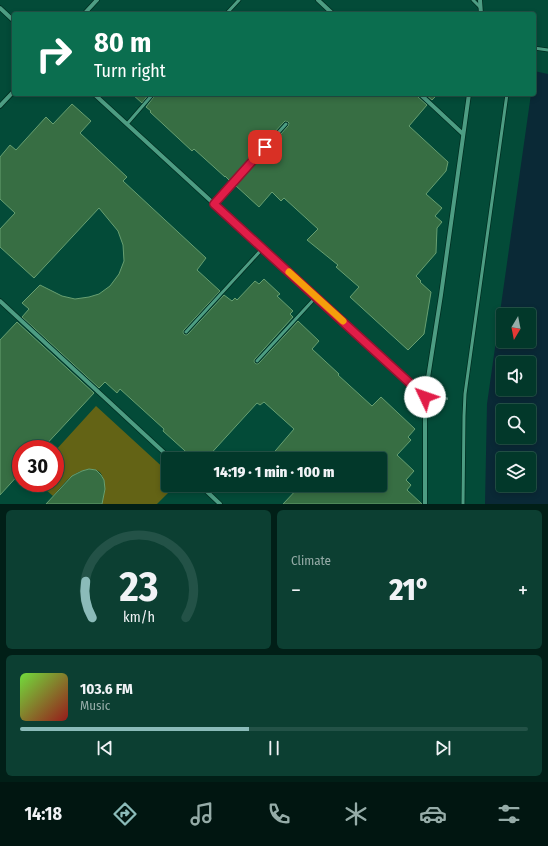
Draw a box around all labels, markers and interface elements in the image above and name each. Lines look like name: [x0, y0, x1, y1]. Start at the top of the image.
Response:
text: 80 m: [94, 26, 151, 59]
icon: right: [28, 28, 80, 80]
text: Turn right: [94, 60, 166, 82]
pin: [248, 130, 282, 164]
icon: arrive: [254, 136, 276, 158]
north arrow: [496, 308, 536, 348]
map controls: [496, 308, 536, 492]
button: sound: [496, 356, 536, 396]
position arrow: [404, 376, 446, 418]
button: search: [496, 404, 536, 444]
speed limit sign: 30: [12, 440, 64, 492]
button: layers: [496, 452, 536, 492]
text: 14:19 · 1 min · 100 m: [214, 463, 334, 481]
text: Climate: [291, 553, 331, 568]
text: 23: [118, 561, 158, 611]
text: 21°: [389, 572, 430, 608]
text: −: [291, 577, 301, 604]
text: +: [518, 577, 528, 604]
text: km/h: [123, 608, 154, 625]
text: 103.6 FM: [80, 680, 133, 698]
text: Music: [80, 698, 110, 713]
icon: previous: [94, 737, 116, 759]
icon: pause: [263, 737, 285, 759]
icon: next: [432, 737, 454, 759]
icon: directions: [111, 800, 139, 828]
icon: music: [188, 800, 216, 828]
icon: phone: [265, 800, 293, 828]
icon: climate: [342, 800, 370, 828]
icon: car: [419, 800, 447, 828]
icon: filters: [495, 800, 523, 828]
text: 14:18: [24, 803, 62, 825]

